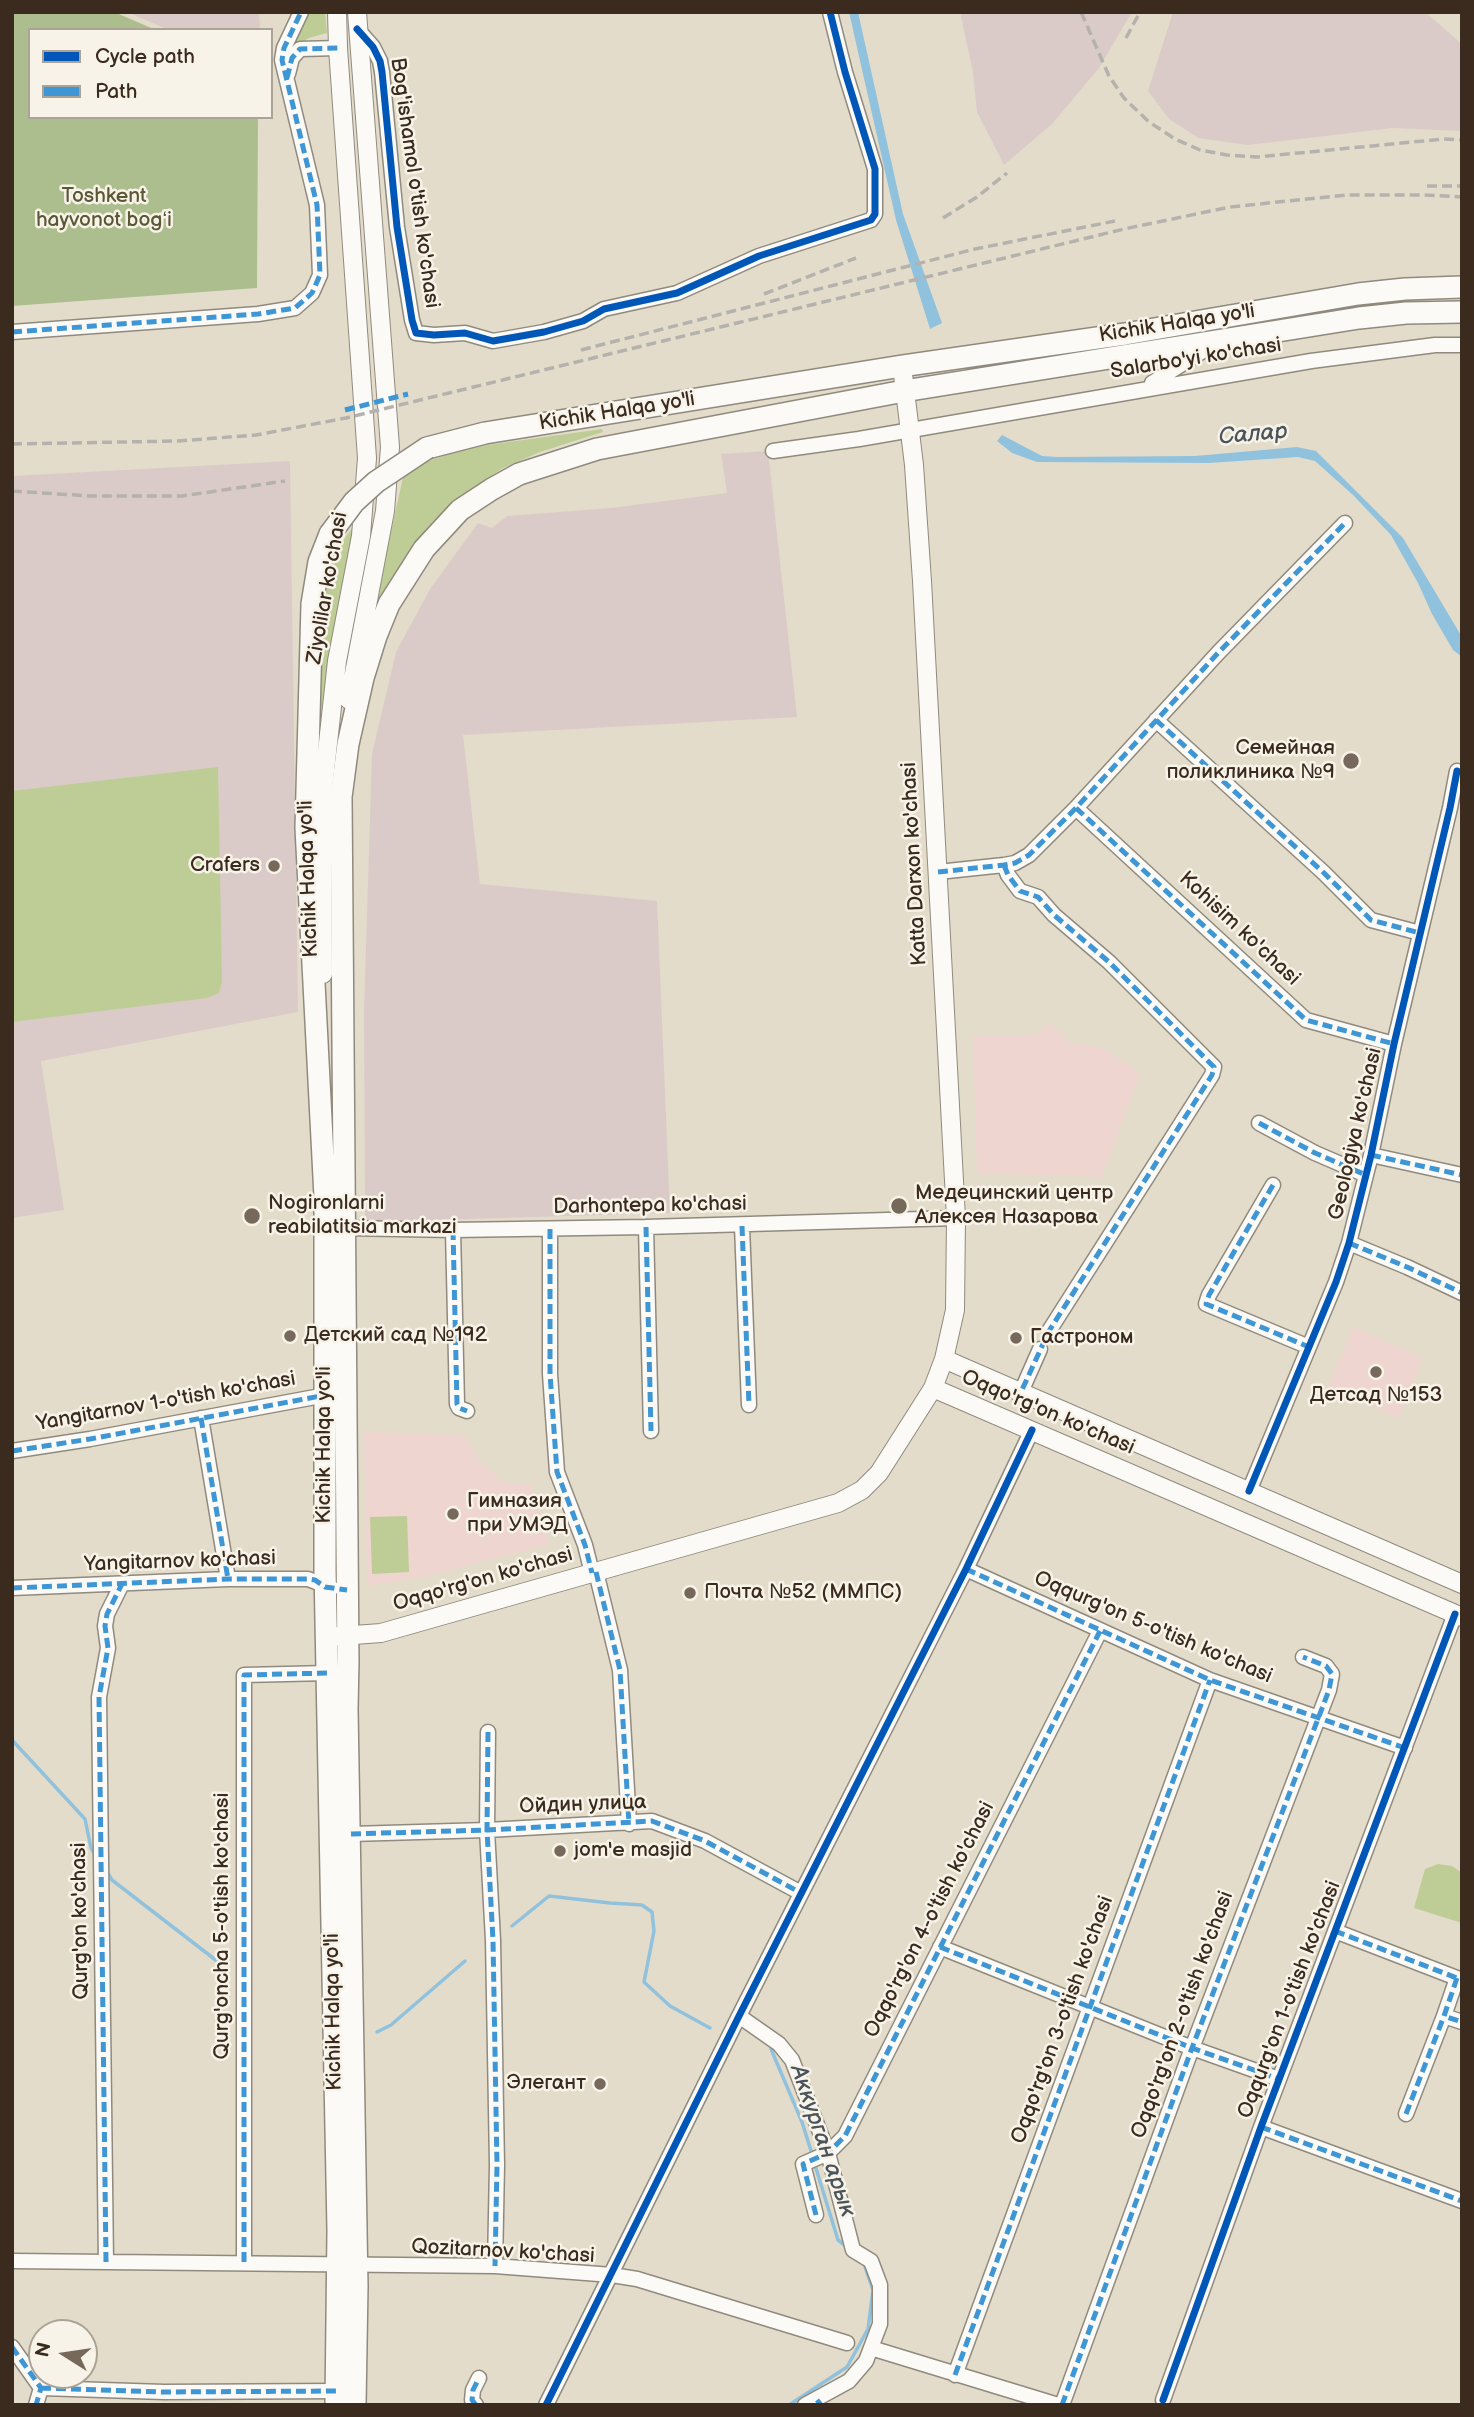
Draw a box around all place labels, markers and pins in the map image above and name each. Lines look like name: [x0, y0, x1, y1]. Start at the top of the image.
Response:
place label: Семейная поликлиника №9: [1166, 736, 1335, 786]
marker: Семейная поликлиника №9: [1341, 751, 1361, 771]
place label: Crafers: [190, 853, 260, 879]
marker: Crafers: [266, 858, 282, 874]
place label: Медецинский центр Алексея Назарова: [915, 1181, 1113, 1231]
place label: Nogironlarni reabilatitsia markazi: [268, 1191, 457, 1241]
marker: Медецинский центр Алексея Назарова: [889, 1196, 909, 1216]
marker: Nogironlarni reabilatitsia markazi: [242, 1206, 262, 1226]
place label: Детский сад №192: [304, 1323, 487, 1349]
place label: Гастроном: [1030, 1325, 1134, 1351]
marker: Детский сад №192: [282, 1328, 298, 1344]
marker: Гастроном: [1008, 1330, 1024, 1346]
marker: Детсад №153: [1368, 1364, 1384, 1380]
place label: Детсад №153: [1310, 1383, 1442, 1409]
place label: Гимназия при УМЭД: [467, 1489, 568, 1539]
marker: Гимназия при УМЭД: [445, 1506, 461, 1522]
place label: Почта №52 (ММПС): [704, 1580, 902, 1606]
marker: Почта №52 (ММПС): [682, 1585, 698, 1601]
place label: jom'e masjid: [574, 1838, 692, 1864]
marker: jom'e masjid: [552, 1843, 568, 1859]
place label: Элегант: [506, 2071, 586, 2097]
marker: Элегант: [592, 2076, 608, 2092]

